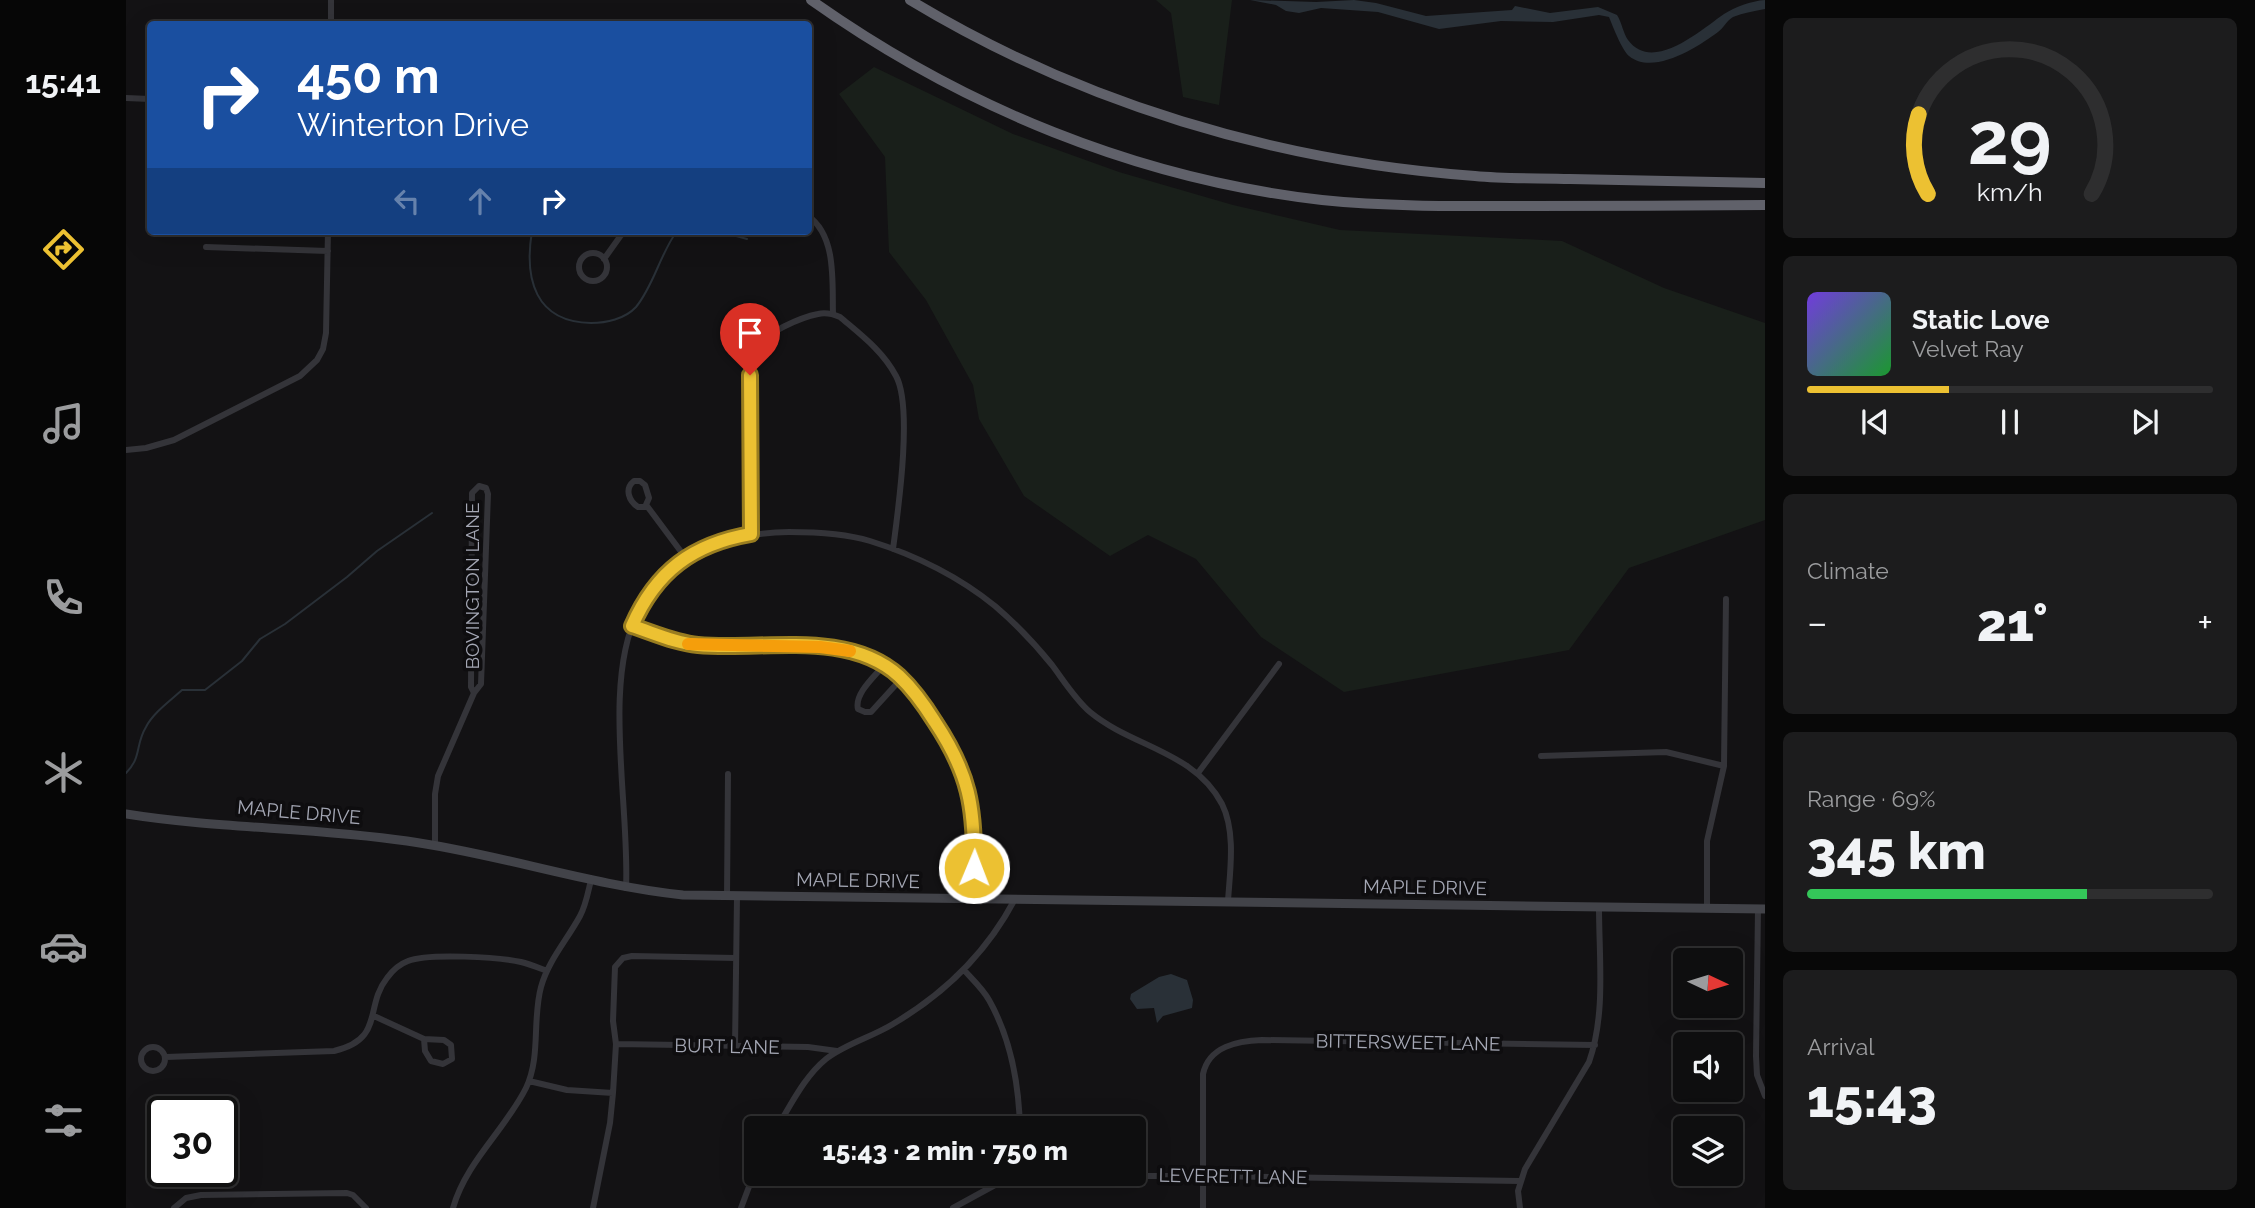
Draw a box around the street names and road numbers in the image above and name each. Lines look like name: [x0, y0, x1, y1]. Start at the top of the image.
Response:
street label: BOVINGTON LANE: [461, 502, 483, 670]
street label: MAPLE DRIVE: [236, 796, 362, 828]
street label: MAPLE DRIVE: [796, 868, 920, 892]
street label: MAPLE DRIVE: [1363, 875, 1487, 899]
street label: BITTERSWEET LANE: [1315, 1029, 1501, 1055]
street label: BURT LANE: [674, 1034, 780, 1058]
street label: LEVERETT LANE: [1158, 1164, 1308, 1188]

